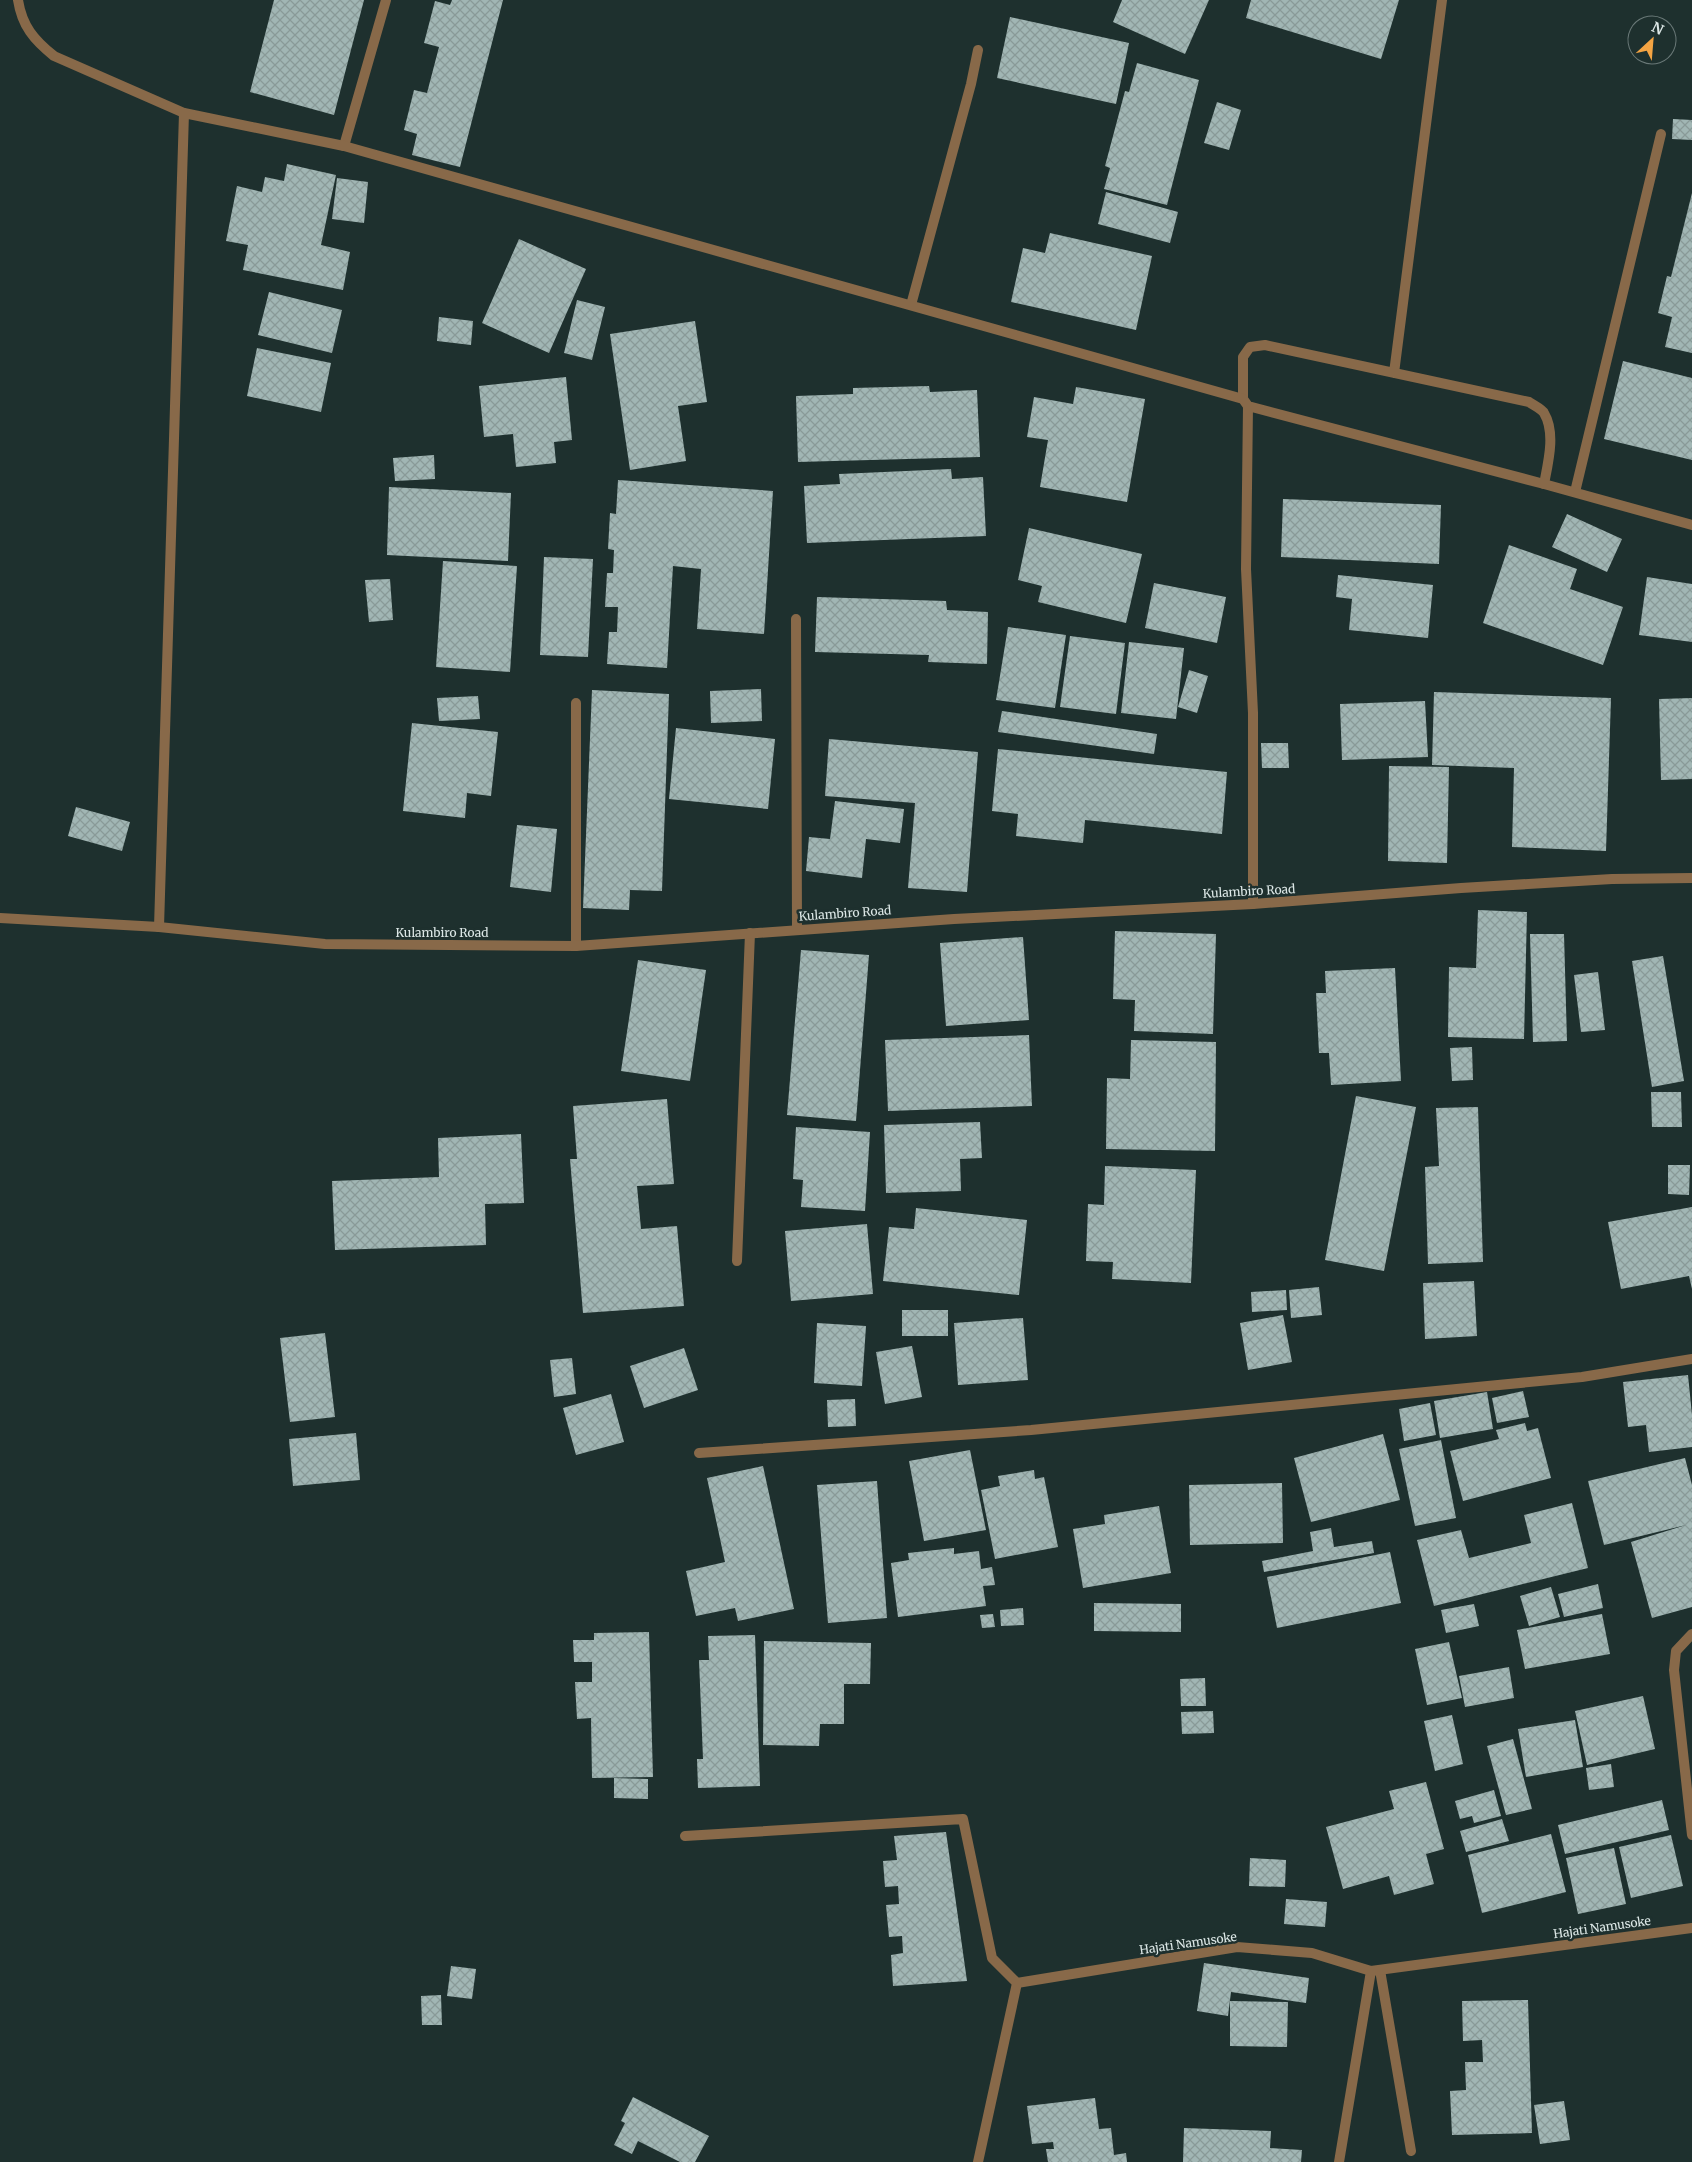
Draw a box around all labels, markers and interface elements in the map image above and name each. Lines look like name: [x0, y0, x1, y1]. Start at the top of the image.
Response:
north arrow: [1627, 15, 1677, 65]
text: N: [1649, 18, 1667, 39]
street label: Kulambiro Road: [1202, 881, 1296, 901]
street label: Kulambiro Road: [798, 902, 892, 924]
street label: Kulambiro Road: [396, 925, 488, 940]
street label: Hajati Namusoke: [1552, 1913, 1652, 1941]
street label: Hajati Namusoke: [1138, 1929, 1238, 1957]

